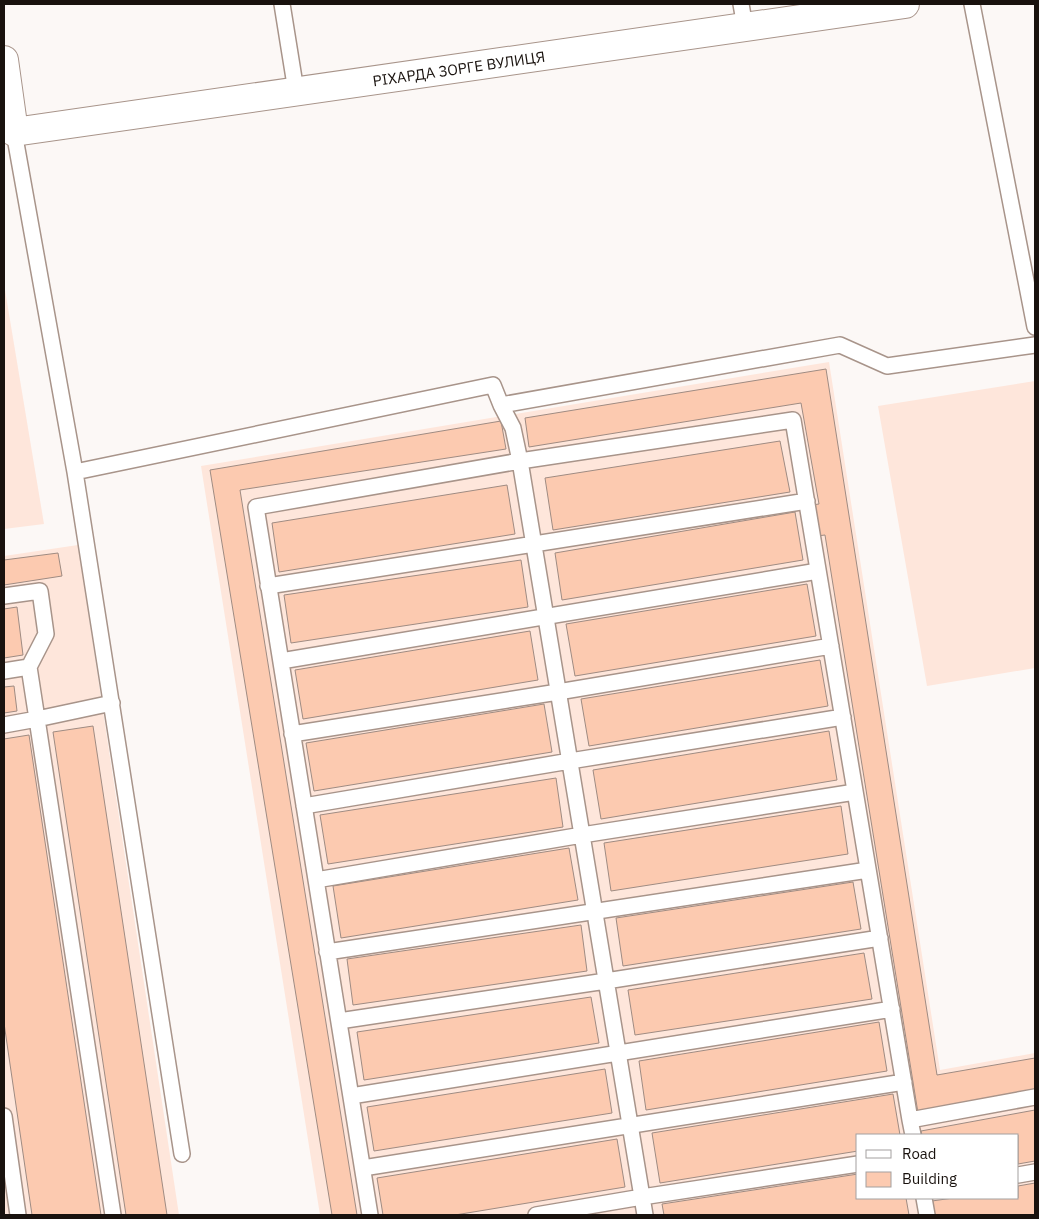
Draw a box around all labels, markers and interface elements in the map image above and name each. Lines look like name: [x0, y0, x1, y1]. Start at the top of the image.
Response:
street label: РІХАРДА ЗОРГЕ ВУЛИЦЯ: [371, 46, 546, 90]
legend: [856, 1134, 1019, 1199]
text: Road: [902, 1144, 937, 1163]
text: Building: [902, 1169, 957, 1188]

